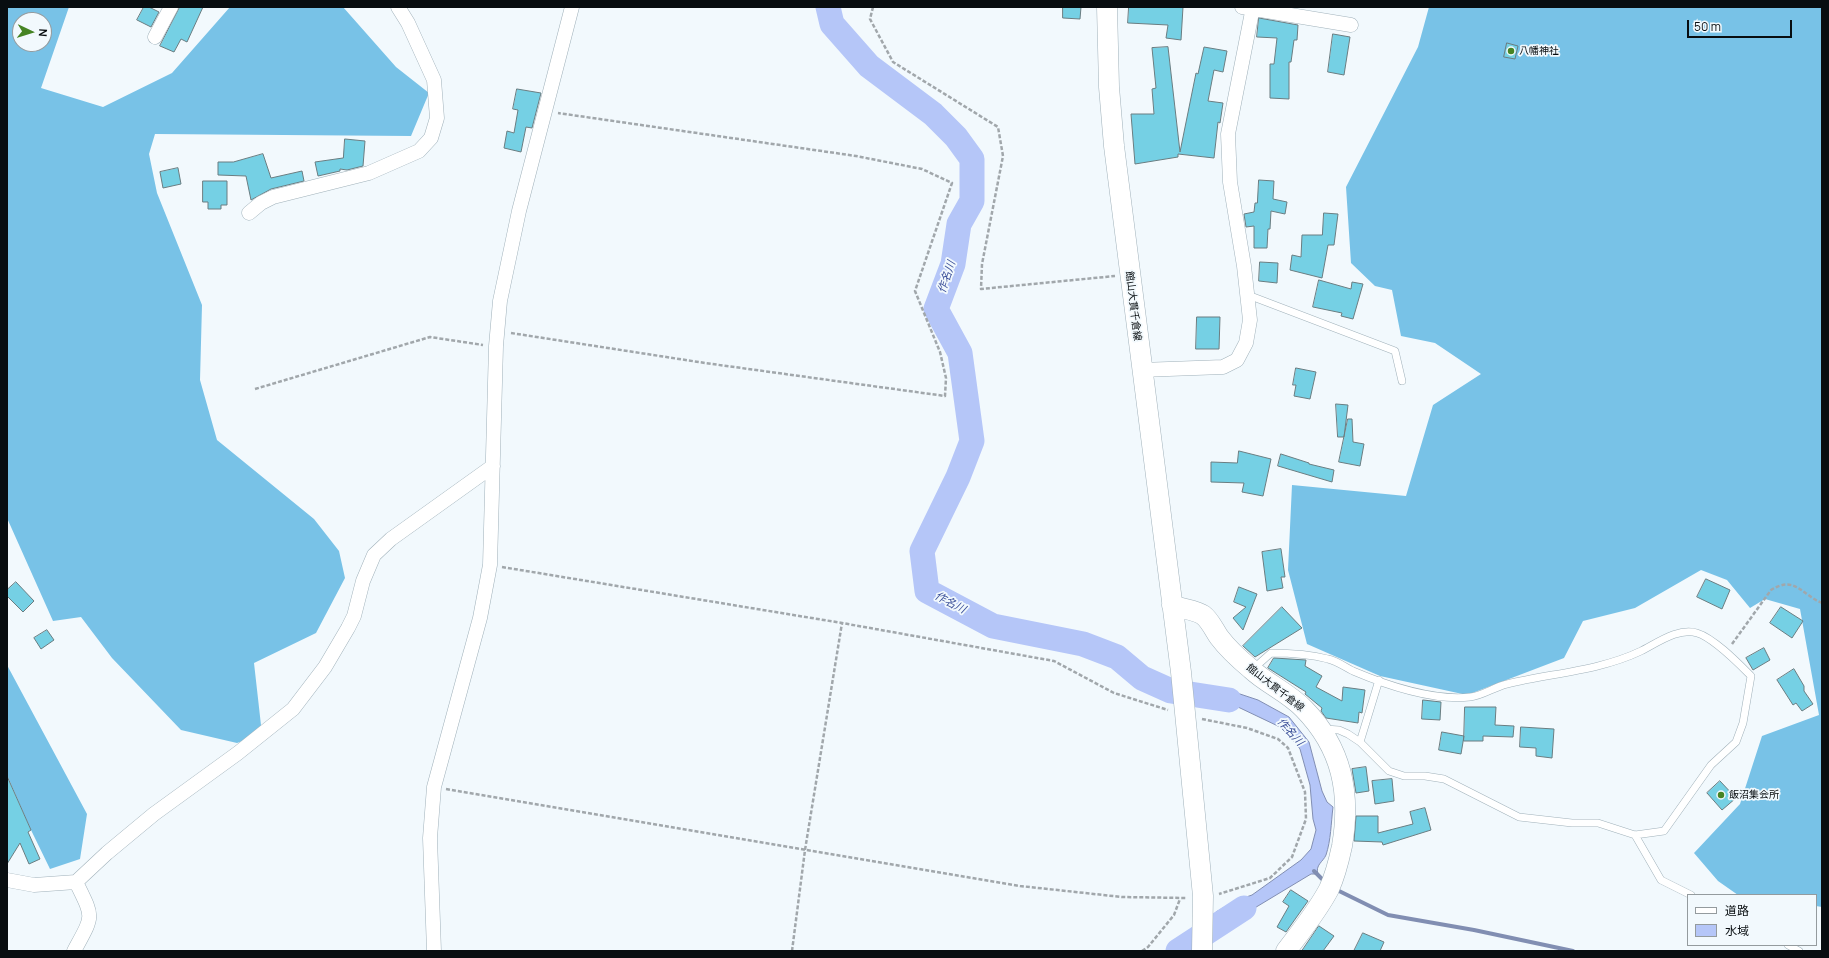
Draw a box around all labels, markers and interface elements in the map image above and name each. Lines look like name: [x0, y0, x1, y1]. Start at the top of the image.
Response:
north arrow: [12, 12, 52, 52]
scale bar: [1689, 12, 1794, 38]
text: 50 m: [1694, 18, 1721, 35]
text: N: [36, 28, 51, 37]
place label: 八幡神社: [1519, 45, 1559, 57]
marker: 八幡神社: [1506, 46, 1516, 56]
water label: 作名川: [936, 259, 958, 295]
street label: 館山大貫千倉線: [1123, 271, 1143, 341]
water label: 作名川: [932, 589, 968, 617]
street label: 館山大貫千倉線: [1244, 662, 1306, 714]
water label: 作名川: [1274, 715, 1306, 749]
place label: 飯沼集会所: [1729, 789, 1779, 801]
marker: 飯沼集会所: [1716, 790, 1726, 800]
legend: [1687, 894, 1817, 946]
text: 道路: [1725, 902, 1749, 919]
text: 水域: [1725, 922, 1749, 939]

